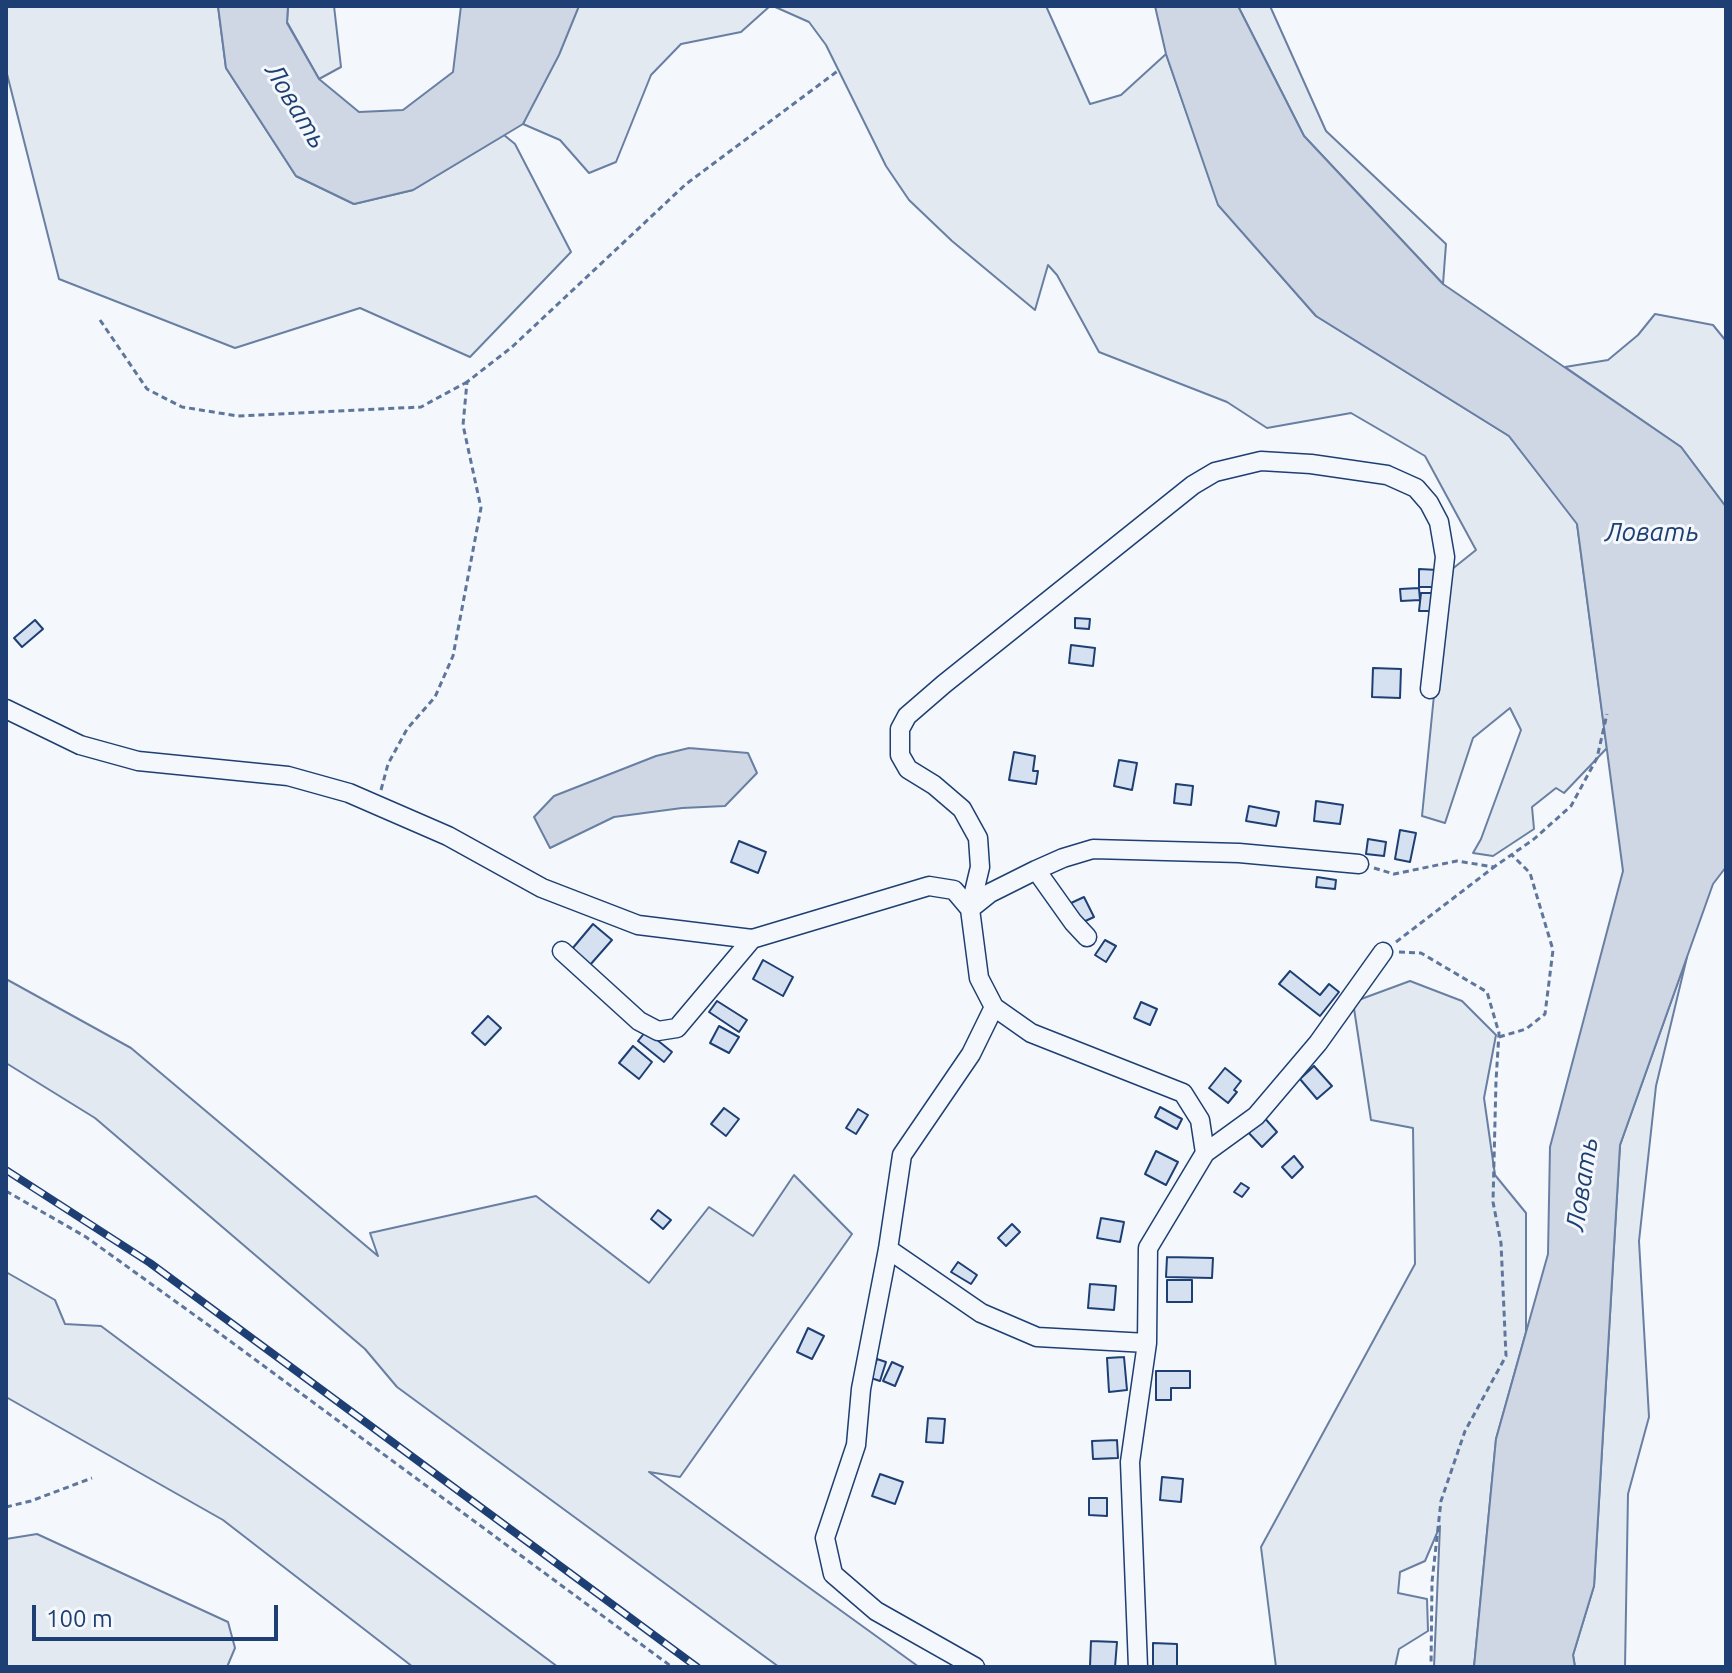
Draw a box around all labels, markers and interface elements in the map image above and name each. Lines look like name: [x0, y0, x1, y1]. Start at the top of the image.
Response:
water label: Ловать: [258, 58, 334, 154]
water label: Ловать: [1605, 516, 1699, 548]
water label: Ловать: [1559, 1135, 1605, 1233]
scale bar: [36, 1589, 282, 1639]
text: 100 m: [46, 1605, 113, 1632]

